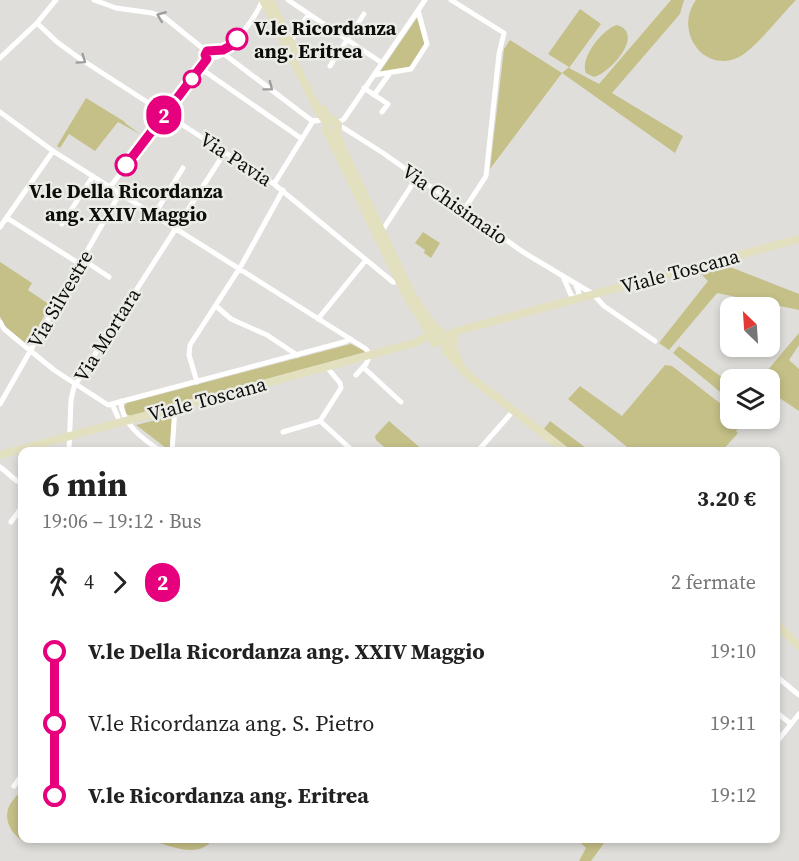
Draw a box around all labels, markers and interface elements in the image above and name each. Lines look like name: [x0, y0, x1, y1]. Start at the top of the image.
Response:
one-way arrow: [156, 11, 166, 24]
place label: V.le Ricordanza ang. Eritrea: [254, 14, 397, 65]
marker: V.le Ricordanza ang. Eritrea: [226, 28, 248, 50]
one-way arrow: [75, 53, 86, 64]
unlabelled marker: [183, 70, 201, 88]
one-way arrow: [262, 80, 273, 91]
line badge: 2: [144, 96, 184, 134]
text: 2: [158, 101, 170, 130]
street label: Via Pavia: [194, 125, 278, 193]
marker: V.le Della Ricordanza ang. XXIV Maggio: [115, 154, 137, 176]
street label: Via Chisimaio: [396, 157, 514, 251]
place label: V.le Della Ricordanza ang. XXIV Maggio: [29, 177, 223, 228]
street label: Viale Toscana: [617, 241, 743, 300]
street label: Via Silvestre: [21, 245, 99, 353]
street label: Via Mortara: [67, 282, 147, 387]
north arrow: [720, 297, 780, 357]
map controls: [720, 297, 780, 429]
street label: Viale Toscana: [144, 369, 270, 428]
button: layers: [720, 369, 780, 429]
text: 6 min: [42, 462, 128, 507]
text: 3.20 €: [697, 483, 756, 513]
text: 19:06 – 19:12 · Bus: [42, 507, 201, 535]
icon: walk: [42, 566, 75, 599]
icon: forward: [103, 566, 136, 599]
text: 4: [84, 568, 94, 596]
text: 2: [157, 568, 168, 597]
text: 2 fermate: [671, 568, 756, 596]
text: V.le Della Ricordanza ang. XXIV Maggio: [88, 636, 485, 666]
text: 19:10: [710, 637, 756, 665]
text: V.le Ricordanza ang. S. Pietro: [88, 708, 374, 738]
text: 19:11: [710, 709, 756, 737]
text: V.le Ricordanza ang. Eritrea: [88, 780, 369, 810]
text: 19:12: [710, 781, 756, 809]

